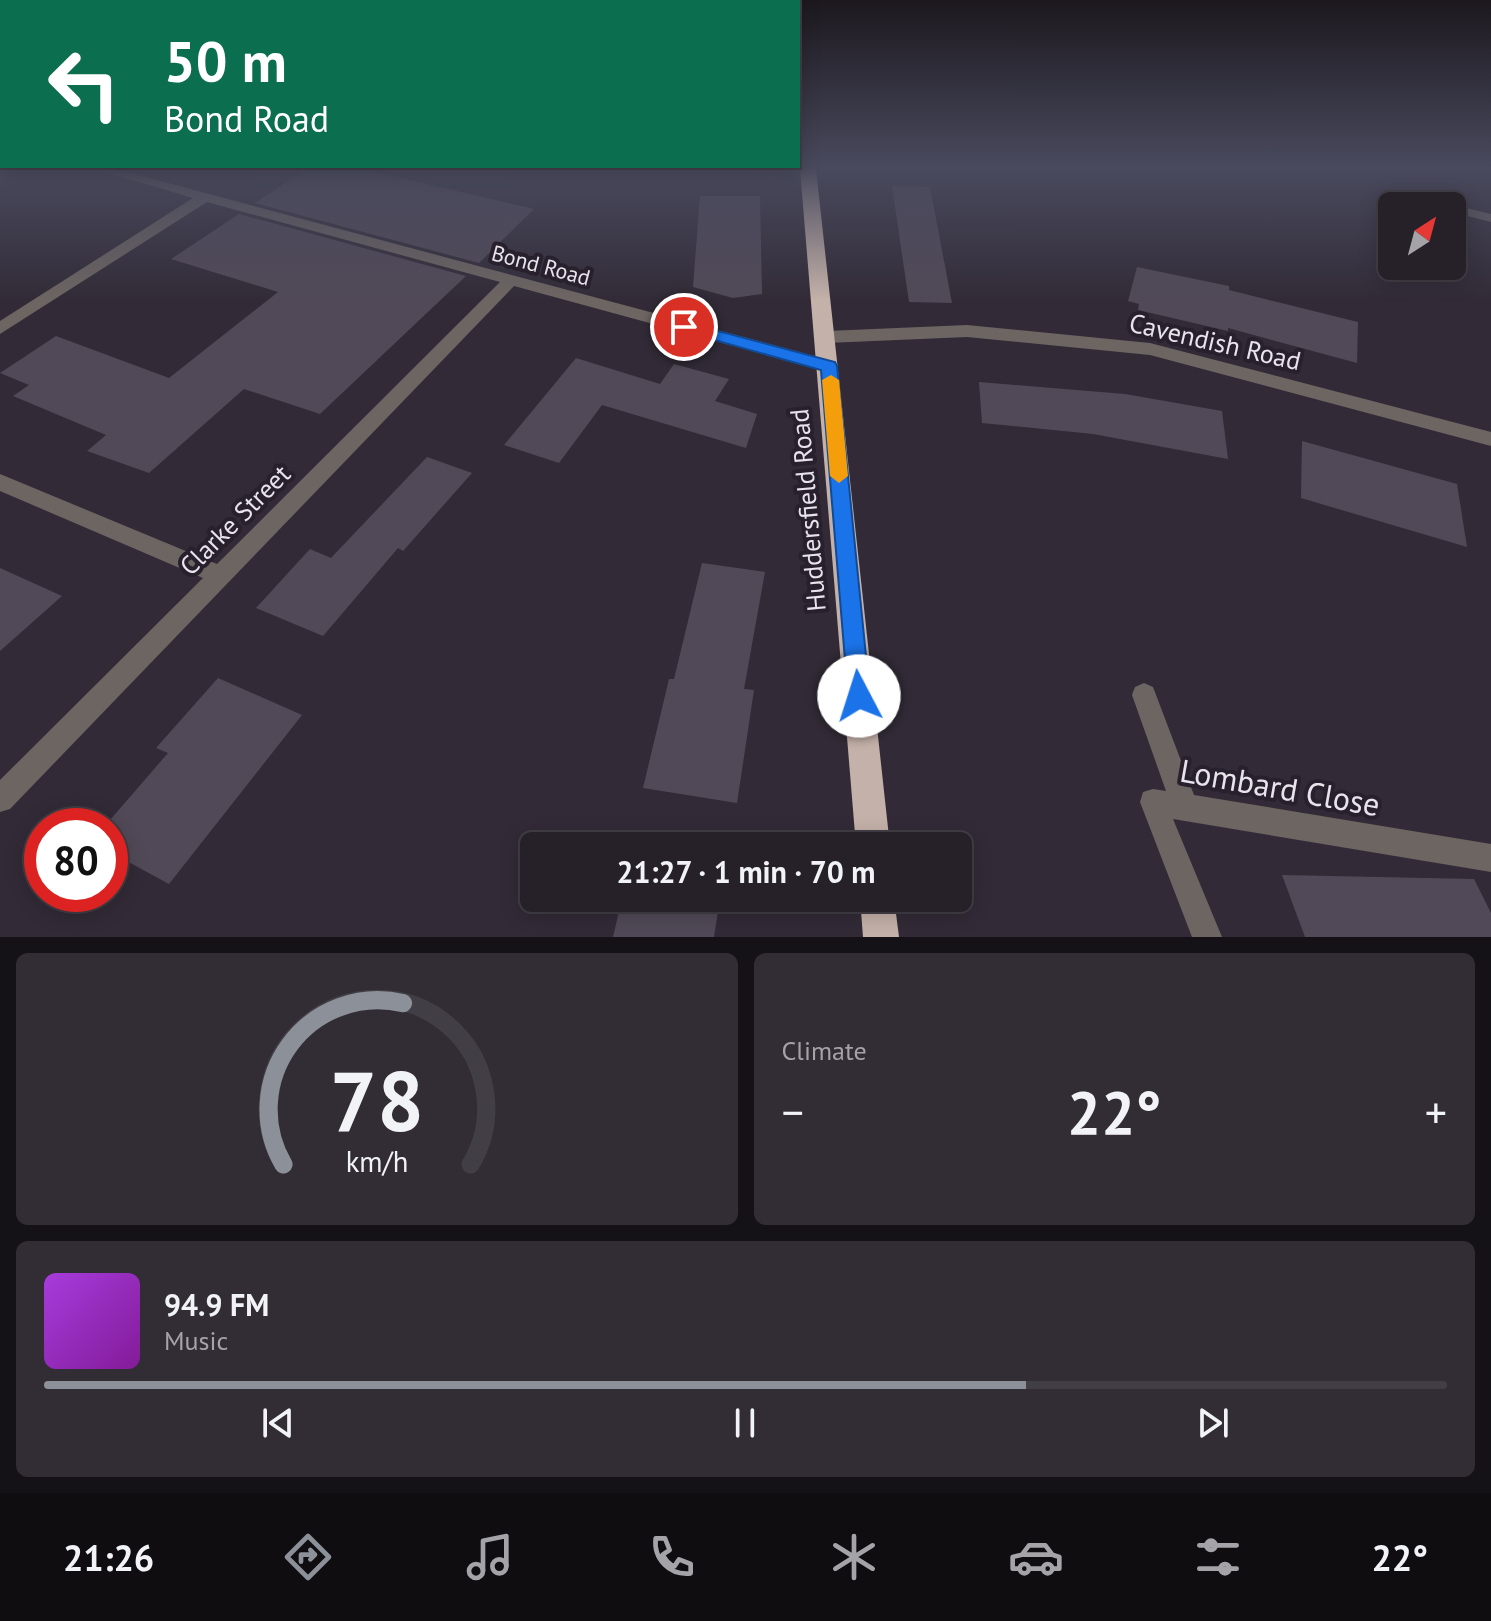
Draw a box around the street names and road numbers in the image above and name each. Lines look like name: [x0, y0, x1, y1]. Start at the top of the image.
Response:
street label: Bond Road: [489, 238, 593, 292]
street label: Cavendish Road: [1126, 306, 1304, 377]
street label: Huddersfield Road: [782, 407, 833, 613]
street label: Clarke Street: [172, 457, 297, 582]
street label: Lombard Close: [1177, 749, 1383, 825]

